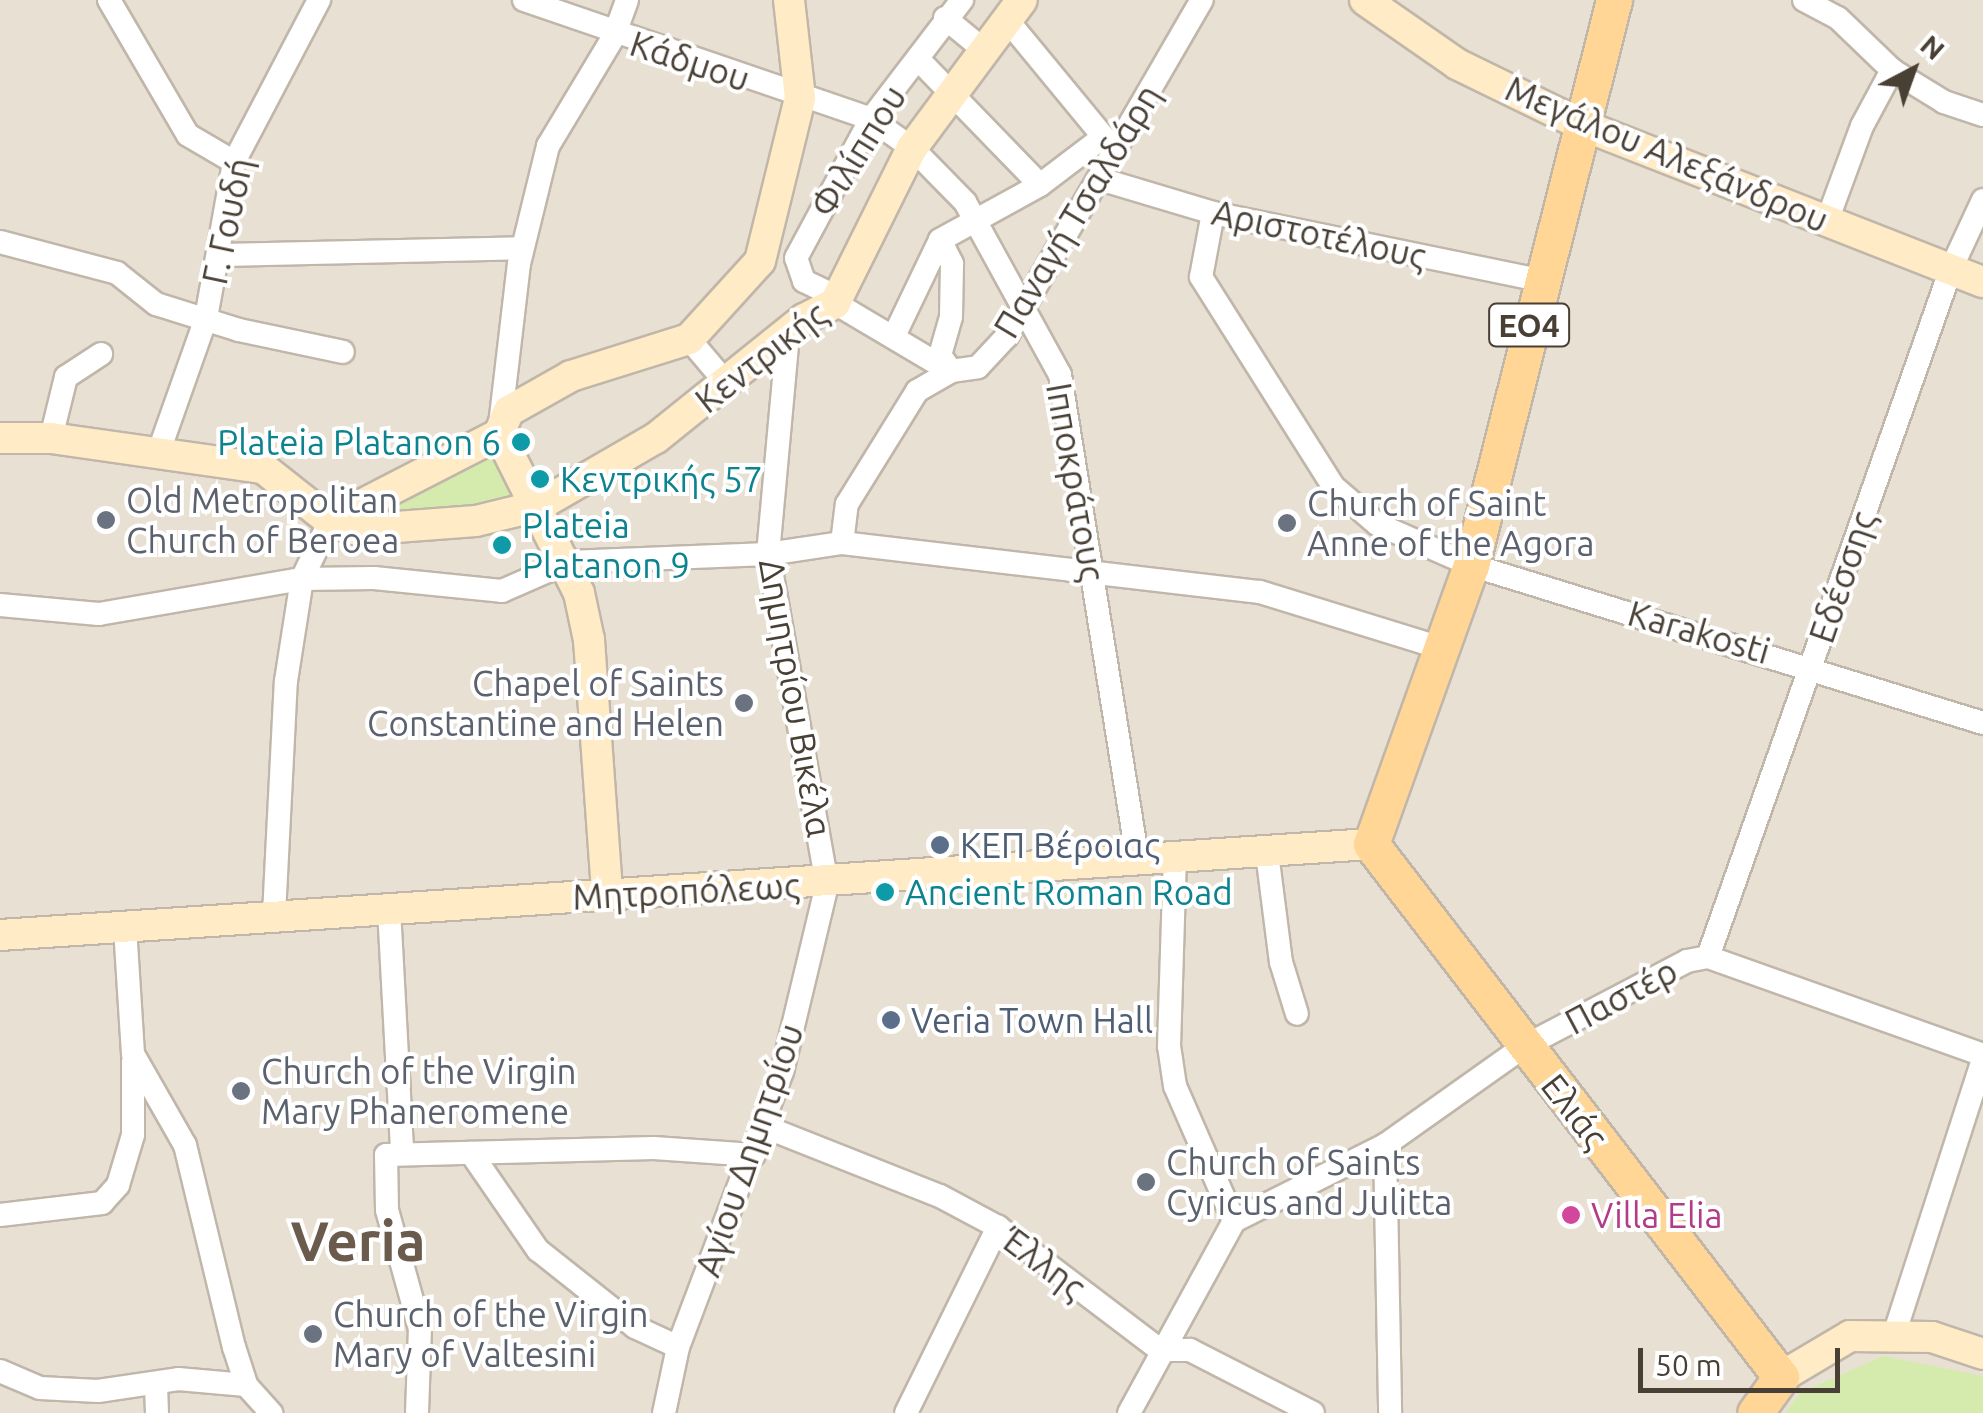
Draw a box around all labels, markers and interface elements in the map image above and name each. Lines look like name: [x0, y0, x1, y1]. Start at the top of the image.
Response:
north arrow: [1863, 20, 1963, 120]
street label: Κάδμου: [625, 22, 755, 100]
text: N: [1915, 28, 1951, 66]
street label: Μεγάλου Αλεξάνδρου: [1499, 67, 1835, 241]
street label: Παναγή Τσαλδάρη: [985, 77, 1169, 345]
street label: Φιλίππου: [801, 78, 915, 224]
street label: Γ. Γουδή: [193, 154, 261, 288]
street label: Αριστοτέλους: [1208, 191, 1430, 277]
street label: Κεντρικής: [687, 293, 835, 421]
road number: ΕΟ4: [1486, 298, 1572, 352]
street label: Ιπποκράτους: [1038, 379, 1114, 585]
place label: Plateia Platanon 6: [217, 421, 501, 463]
marker: Plateia Platanon 6: [510, 431, 532, 453]
place label: Κεντρικής 57: [560, 458, 763, 500]
marker: Κεντρικής 57: [529, 468, 551, 490]
place label: Old Metropolitan Church of Beroea: [126, 479, 399, 561]
place label: Church of Saint Anne of the Agora: [1307, 482, 1594, 564]
place label: Plateia Platanon 9: [522, 504, 690, 586]
street label: Εδέσσης: [1800, 506, 1884, 648]
marker: Old Metropolitan Church of Beroea: [95, 509, 117, 531]
marker: Church of Saint Anne of the Agora: [1276, 512, 1298, 534]
marker: Plateia Platanon 9: [491, 534, 513, 556]
street label: Δημητρίου Βικέλα: [751, 556, 841, 840]
street label: Karakosti: [1623, 592, 1775, 672]
place label: Chapel of Saints Constantine and Helen: [367, 662, 724, 744]
marker: Chapel of Saints Constantine and Helen: [733, 692, 755, 714]
place label: ΚΕΠ Βέροιας: [960, 824, 1160, 866]
marker: ΚΕΠ Βέροιας: [929, 834, 951, 856]
street label: Μητροπόλεως: [571, 864, 801, 918]
place label: Ancient Roman Road: [905, 871, 1233, 913]
marker: Ancient Roman Road: [874, 881, 896, 903]
street label: Παστέρ: [1558, 949, 1684, 1043]
place label: Veria Town Hall: [911, 999, 1153, 1041]
marker: Veria Town Hall: [880, 1009, 902, 1031]
street label: Αγίου Δημητρίου: [686, 1018, 812, 1282]
place label: Church of the Virgin Mary Phaneromene: [261, 1050, 577, 1132]
street label: Ελιάς: [1533, 1065, 1617, 1157]
marker: Church of the Virgin Mary Phaneromene: [230, 1080, 252, 1102]
place label: Church of Saints Cyricus and Julitta: [1166, 1141, 1452, 1223]
marker: Church of Saints Cyricus and Julitta: [1135, 1171, 1157, 1193]
place label: Villa Elia: [1591, 1194, 1723, 1236]
marker: Villa Elia: [1560, 1204, 1582, 1226]
district label: Veria: [290, 1208, 426, 1274]
street label: Έλλης: [994, 1218, 1094, 1308]
place label: Church of the Virgin Mary of Valtesini: [333, 1293, 649, 1375]
marker: Church of the Virgin Mary of Valtesini: [302, 1323, 324, 1345]
scale bar: [1643, 1328, 1846, 1390]
text: 50 m: [1655, 1348, 1722, 1382]

